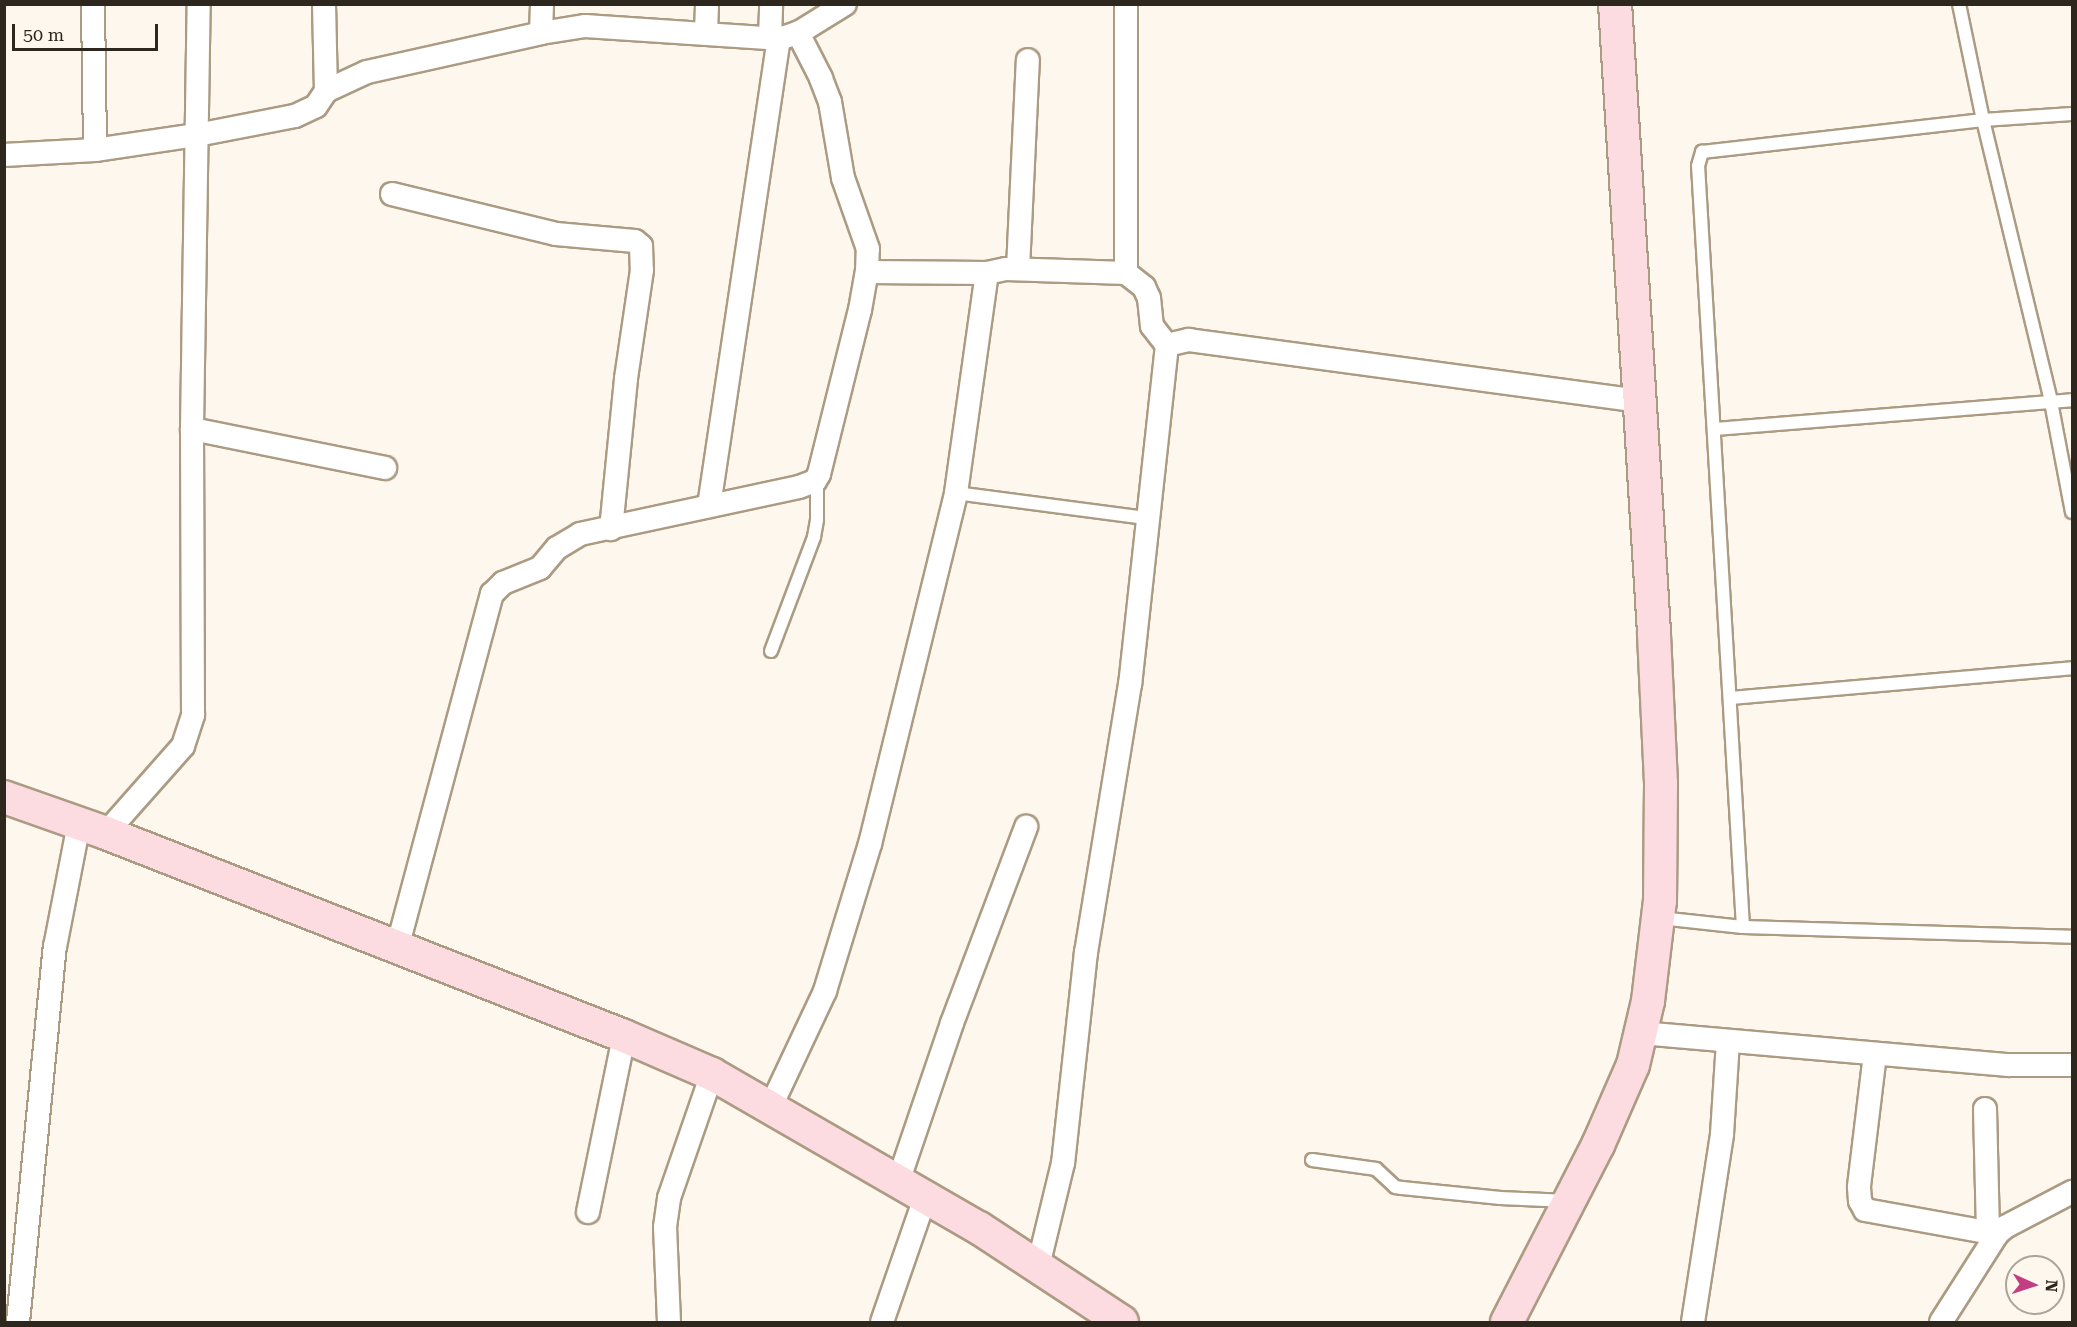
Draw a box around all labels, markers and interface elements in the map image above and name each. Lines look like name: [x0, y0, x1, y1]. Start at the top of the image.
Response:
scale bar: [15, 12, 160, 50]
text: 50 m: [23, 24, 64, 45]
north arrow: [2005, 1255, 2065, 1315]
text: N: [2042, 1279, 2061, 1293]

